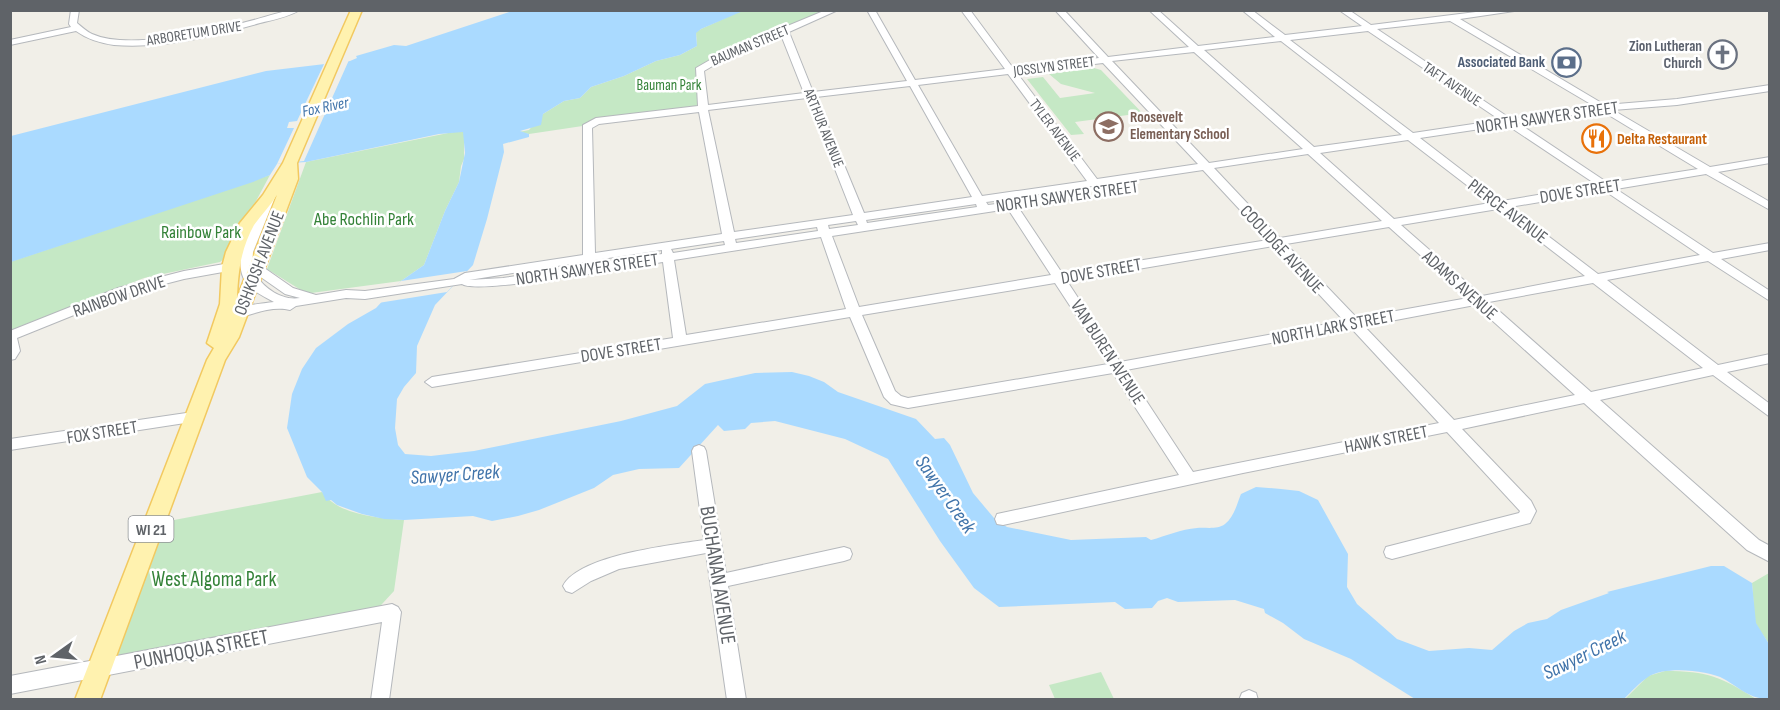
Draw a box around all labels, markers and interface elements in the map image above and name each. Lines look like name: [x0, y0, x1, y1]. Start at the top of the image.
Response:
street label: ARBORETUM DRIVE: [144, 17, 243, 51]
street label: BAUMAN STREET: [708, 20, 792, 71]
place label: Zion Lutheran Church: [1629, 37, 1702, 73]
church icon: Zion Lutheran Church: [1707, 39, 1739, 71]
bank icon: Associated Bank: [1550, 46, 1582, 78]
street label: JOSSLYN STREET: [1011, 52, 1096, 81]
place label: Associated Bank: [1457, 53, 1546, 72]
street label: TAFT AVENUE: [1419, 58, 1485, 111]
park label: Bauman Park: [637, 76, 702, 95]
street label: ARTHUR AVENUE: [799, 85, 848, 171]
water label: Fox River: [300, 93, 351, 122]
street label: TYLER AVENUE: [1025, 95, 1084, 165]
street label: NORTH SAWYER STREET: [1474, 97, 1620, 138]
place label: Roosevelt Elementary School: [1130, 108, 1229, 144]
school or university icon: Roosevelt Elementary School: [1093, 110, 1125, 142]
restaurant icon: Delta Restaurant: [1580, 123, 1612, 155]
place label: Delta Restaurant: [1617, 130, 1707, 149]
street label: PIERCE AVENUE: [1464, 175, 1552, 248]
street label: DOVE STREET: [1538, 175, 1622, 208]
street label: NORTH SAWYER STREET: [994, 176, 1140, 217]
street label: COOLIDGE AVENUE: [1235, 201, 1328, 298]
street label: OSHKOSH AVENUE: [230, 208, 289, 318]
park label: Abe Rochlin Park: [313, 209, 414, 230]
park label: Rainbow Park: [161, 222, 241, 243]
street label: ADAMS AVENUE: [1417, 246, 1501, 324]
street label: NORTH SAWYER STREET: [514, 249, 660, 290]
street label: DOVE STREET: [1059, 254, 1143, 289]
street label: RAINBOW DRIVE: [70, 271, 168, 322]
street label: VAN BUREN AVENUE: [1066, 296, 1149, 408]
street label: NORTH LARK STREET: [1270, 305, 1396, 350]
street label: DOVE STREET: [579, 334, 663, 367]
street label: FOX STREET: [65, 417, 139, 448]
street label: HAWK STREET: [1343, 421, 1430, 458]
water label: Sawyer Creek: [910, 451, 981, 538]
water label: Sawyer Creek: [410, 460, 501, 490]
street label: BUCHANAN AVENUE: [694, 504, 741, 646]
road number: WI 21: [128, 516, 174, 542]
park label: West Algoma Park: [152, 567, 276, 592]
street label: PUNHOQUA STREET: [132, 624, 271, 675]
water label: Sawyer Creek: [1539, 624, 1630, 685]
north arrow: [24, 626, 84, 686]
text: N: [31, 653, 51, 666]

